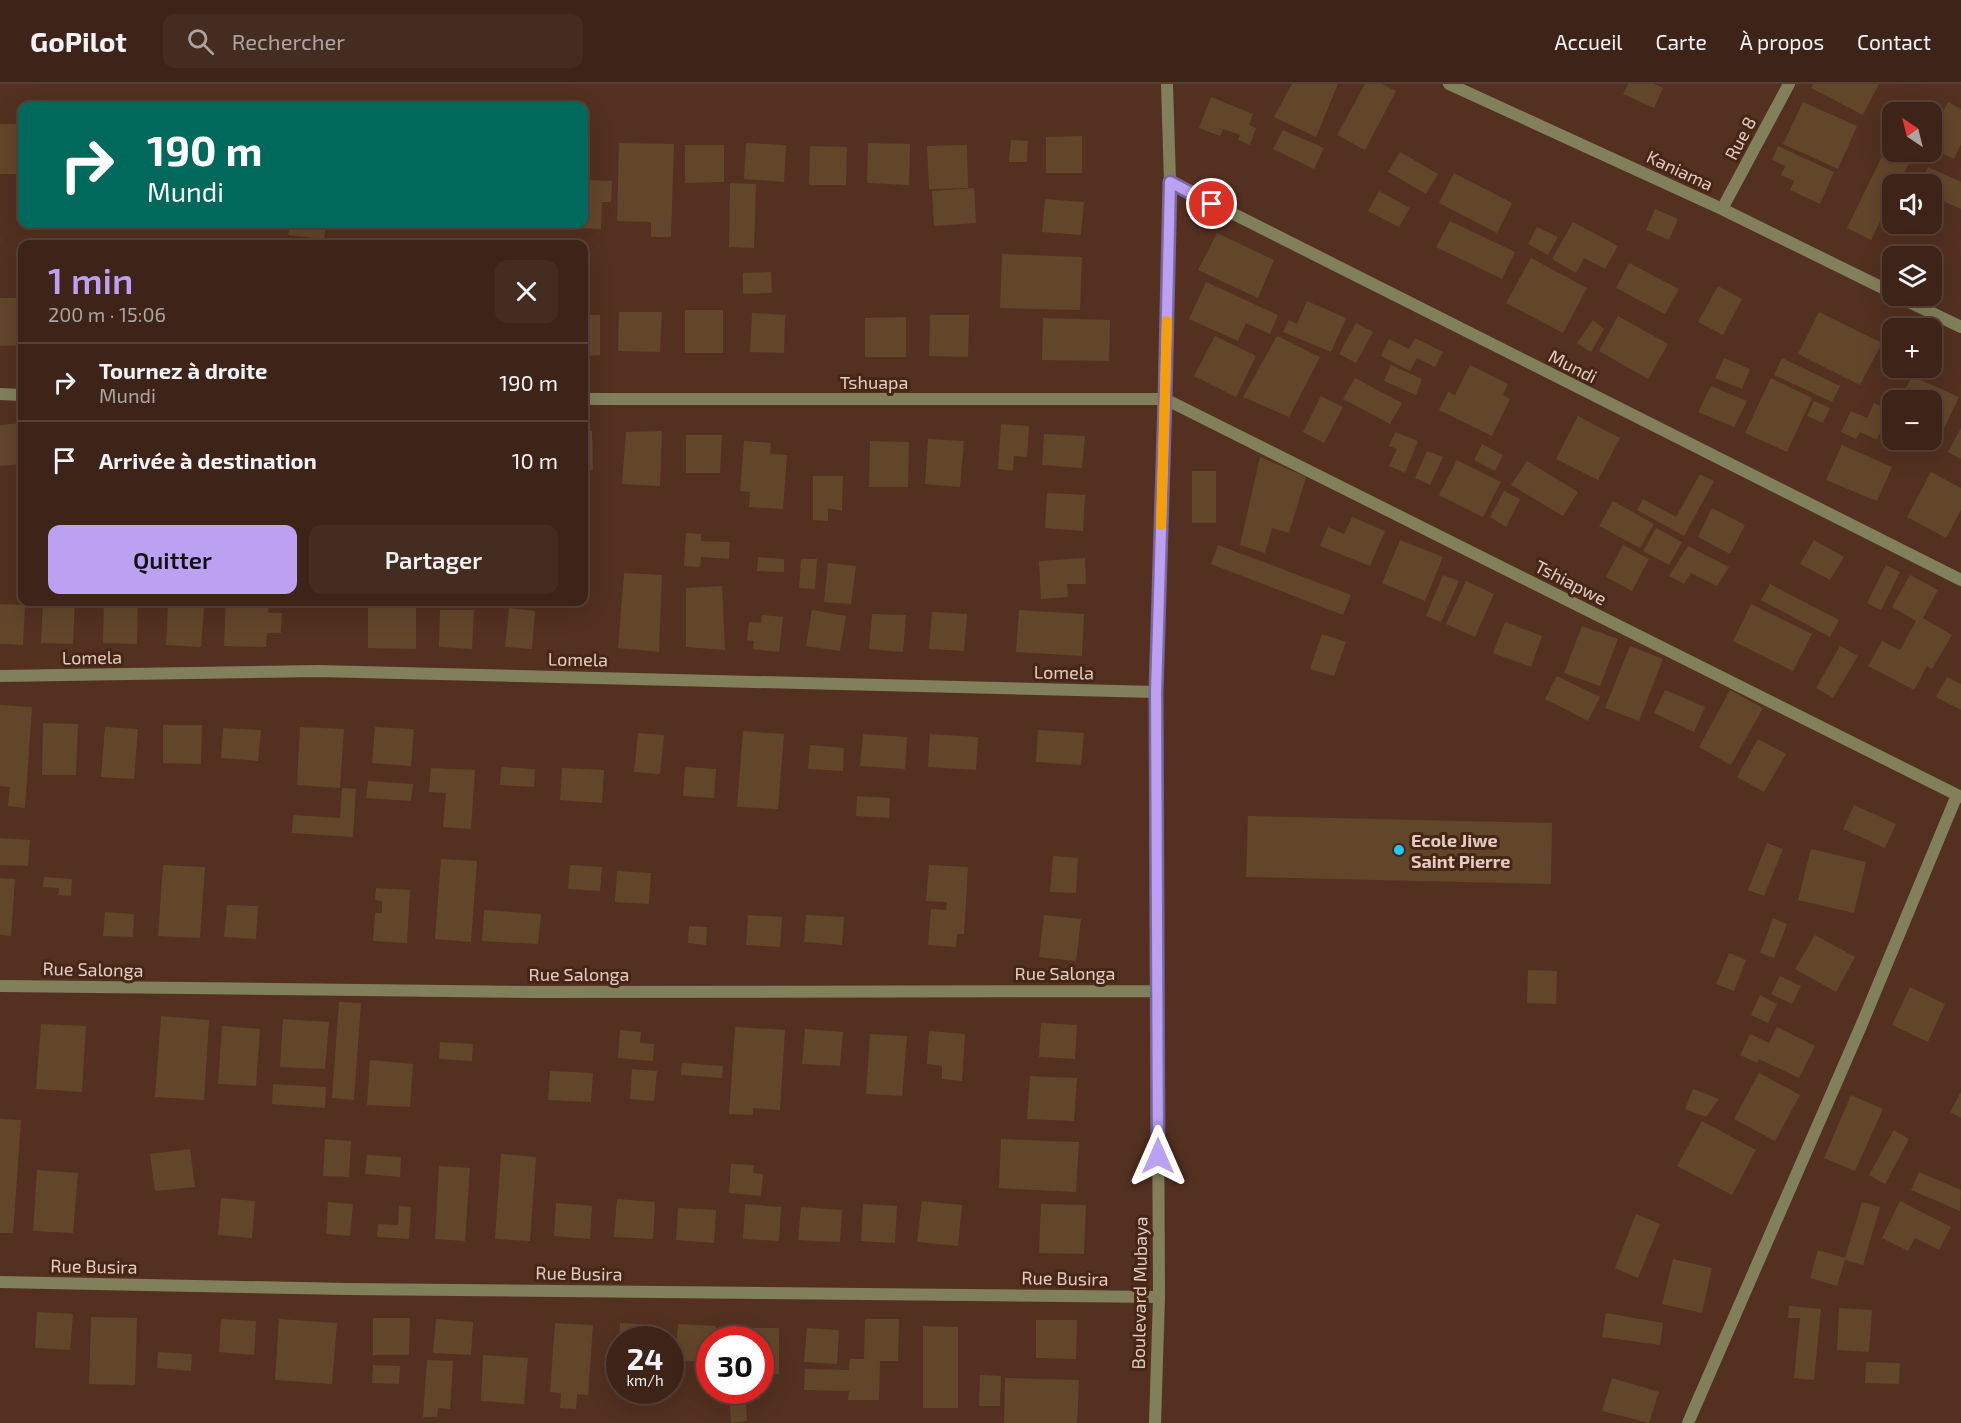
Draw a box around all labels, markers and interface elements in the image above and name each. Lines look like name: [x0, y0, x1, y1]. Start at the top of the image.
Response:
search box: [163, 14, 583, 68]
text: GoPilot: [30, 24, 127, 58]
icon: search: [184, 25, 217, 58]
text: Rechercher: [232, 28, 345, 54]
text: Accueil: [1554, 29, 1623, 54]
text: Carte: [1656, 29, 1707, 54]
text: À propos: [1740, 29, 1824, 54]
text: Contact: [1857, 29, 1931, 54]
north arrow: [1882, 102, 1942, 162]
map controls: [1882, 102, 1942, 450]
street label: Rue 8: [1719, 113, 1761, 163]
text: 190 m: [147, 124, 263, 174]
icon: right: [48, 126, 126, 204]
street label: Kaniama: [1643, 145, 1717, 195]
button: sound: [1882, 174, 1942, 234]
text: Mundi: [147, 175, 224, 207]
pin: [1186, 178, 1237, 229]
icon: arrive: [1195, 187, 1228, 220]
button: layers: [1882, 246, 1942, 306]
text: 1 min: [48, 258, 133, 301]
button: close: [495, 260, 558, 323]
text: 200 m · 15:06: [48, 302, 166, 326]
button: +: [1882, 318, 1942, 378]
street label: Mundi: [1545, 345, 1601, 387]
text: Tournez à droite: [99, 357, 268, 383]
icon: right: [48, 366, 81, 399]
text: 190 m: [499, 369, 558, 395]
street label: Tshuapa: [840, 371, 908, 393]
text: Mundi: [99, 383, 156, 407]
button: −: [1882, 390, 1942, 450]
icon: arrive: [48, 444, 81, 477]
text: Arrivée à destination: [99, 447, 317, 473]
text: 10 m: [512, 447, 558, 473]
button: Quitter: [48, 525, 297, 594]
button: Partager: [309, 525, 558, 594]
street label: Tshiapwe: [1532, 555, 1610, 609]
street label: Lomela: [62, 645, 122, 669]
street label: Lomela: [548, 647, 608, 671]
street label: Lomela: [1034, 660, 1094, 684]
place label: Ecole Jiwe Saint Pierre: [1411, 829, 1510, 872]
marker: Ecole Jiwe Saint Pierre: [1392, 843, 1406, 857]
street label: Rue Salonga: [42, 957, 144, 981]
street label: Rue Salonga: [1015, 962, 1115, 984]
street label: Rue Salonga: [529, 963, 629, 985]
position arrow: [1126, 1124, 1190, 1188]
street label: Boulevard Mubaya: [1127, 1216, 1151, 1370]
street label: Rue Busira: [50, 1254, 138, 1278]
street label: Rue Busira: [535, 1261, 623, 1285]
street label: Rue Busira: [1021, 1266, 1109, 1290]
speed limit sign: 30: [696, 1326, 774, 1404]
text: 24: [627, 1340, 663, 1376]
text: km/h: [626, 1371, 664, 1389]

